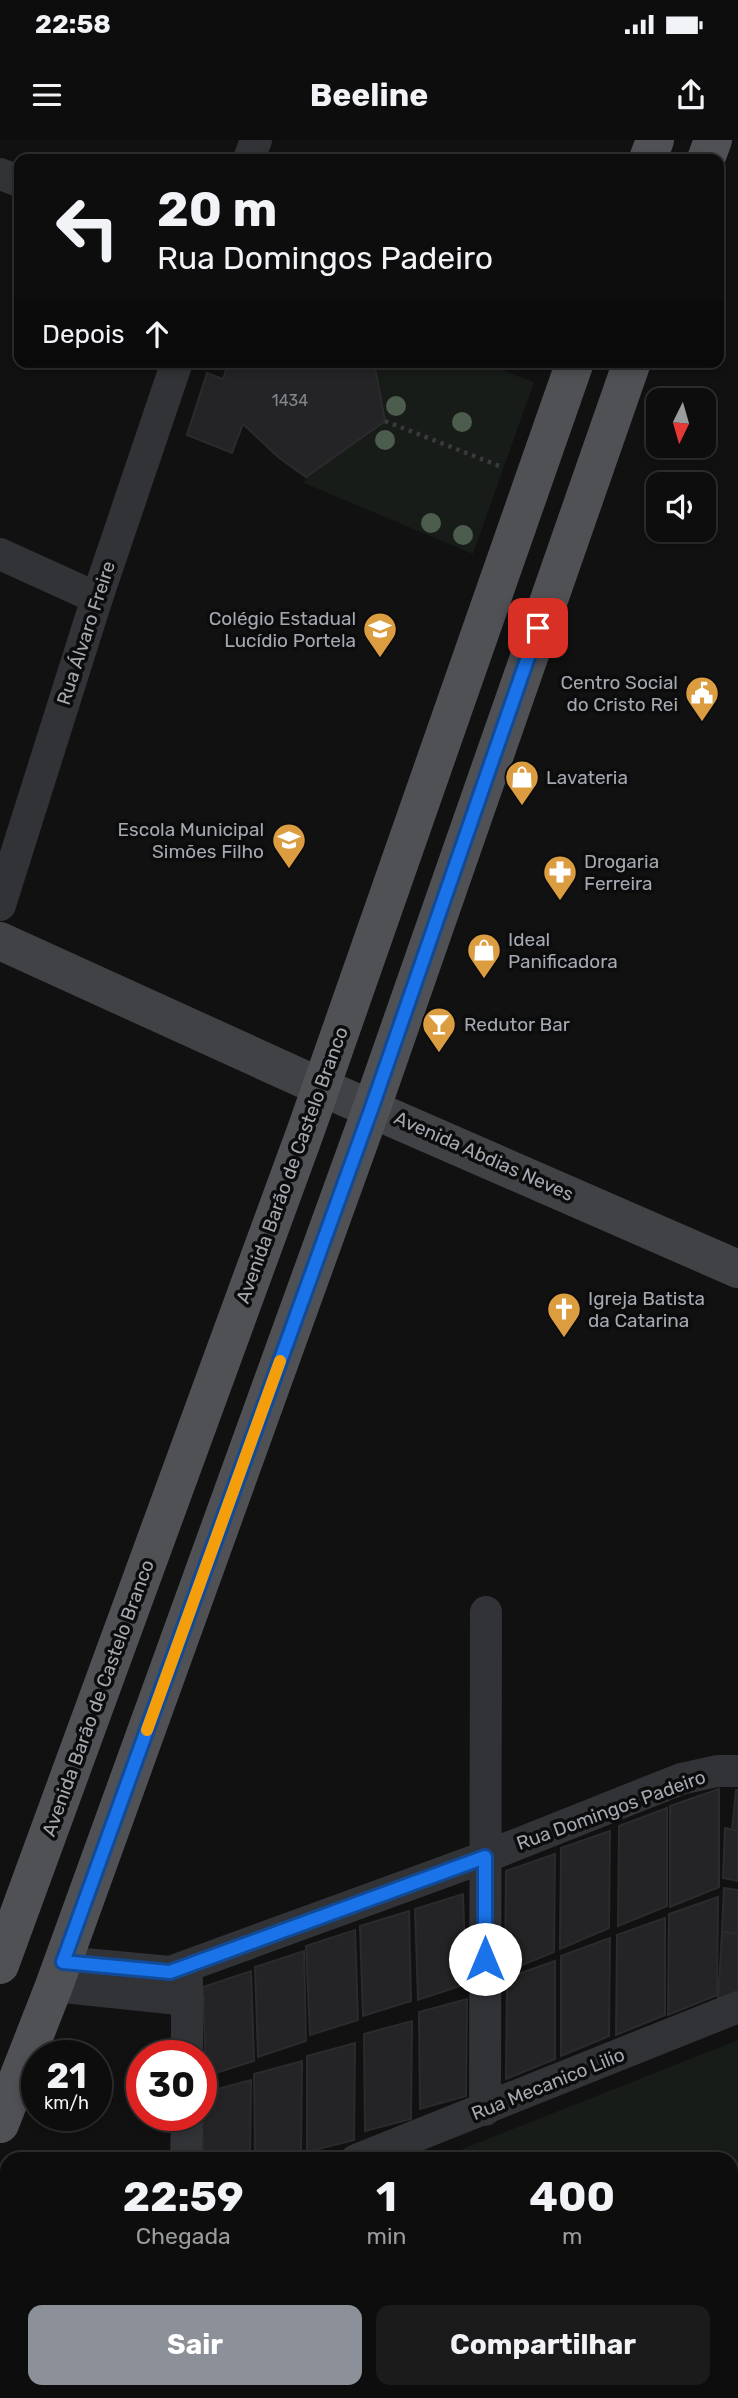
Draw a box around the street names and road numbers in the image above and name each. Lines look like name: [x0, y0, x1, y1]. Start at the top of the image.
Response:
street label: Rua Álvaro Freire: [52, 558, 120, 708]
street label: Avenida Barão de Castelo Branco: [231, 1024, 353, 1306]
street label: Avenida Abdias Neves: [391, 1106, 577, 1206]
street label: Avenida Barão de Castelo Branco: [37, 1557, 159, 1839]
street label: Rua Domingos Padeiro: [513, 1765, 709, 1855]
street label: Rua Mecanico Lilio: [468, 2043, 628, 2125]

